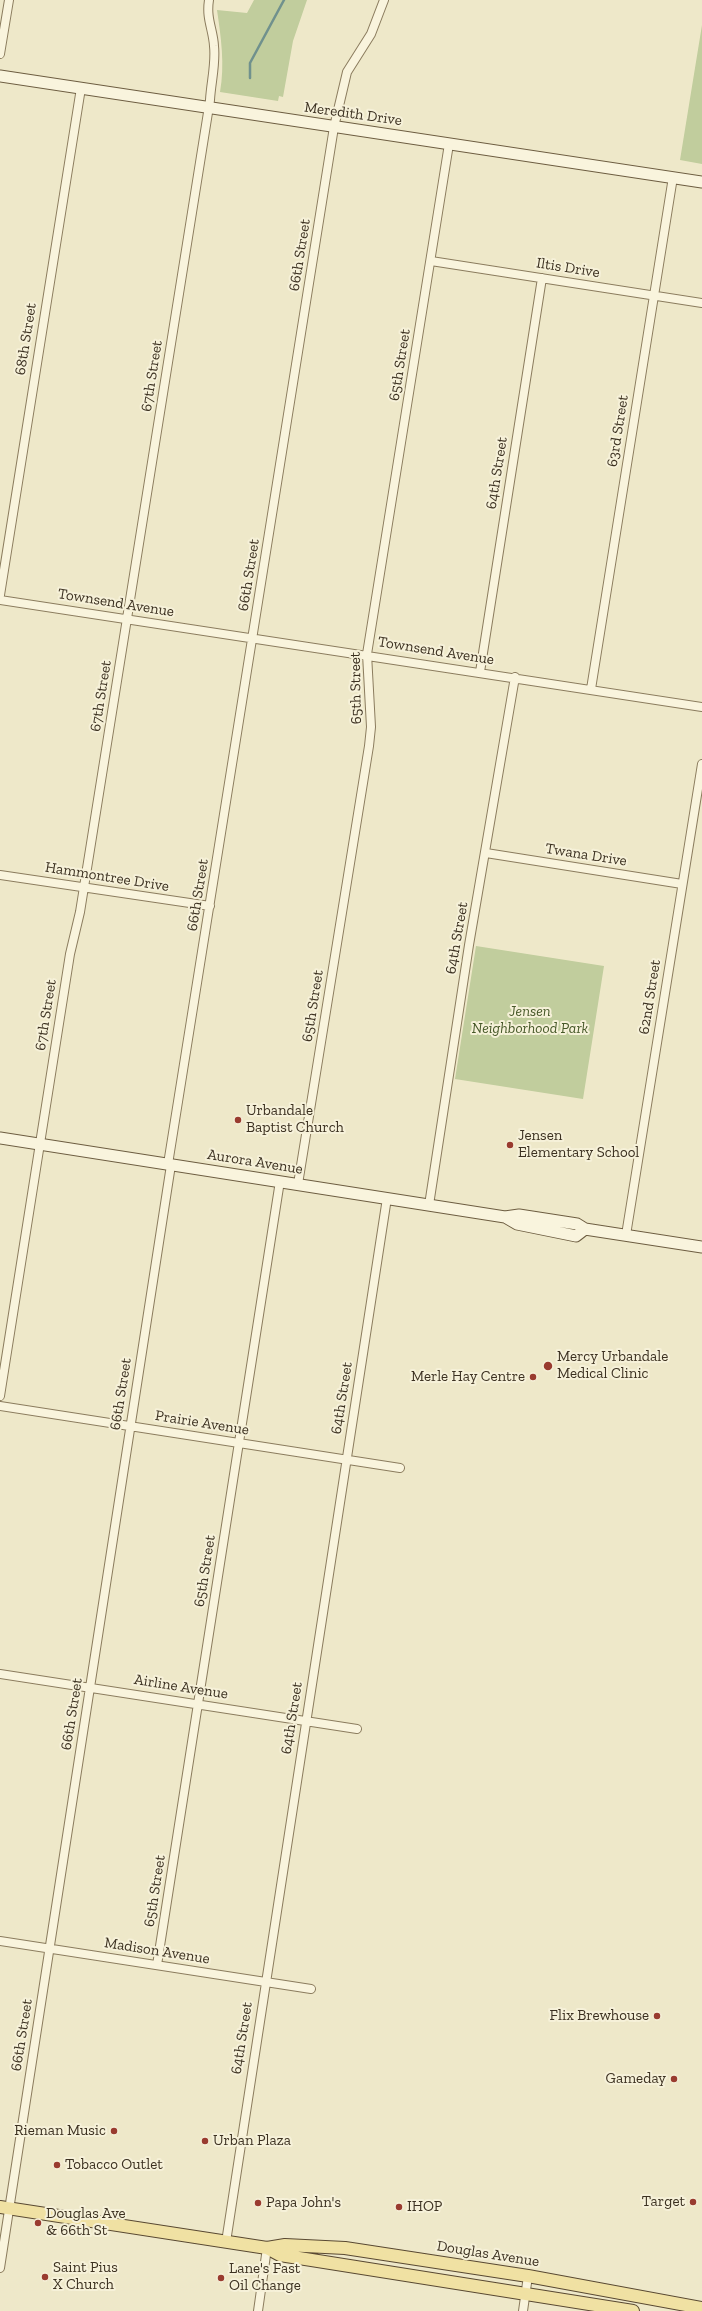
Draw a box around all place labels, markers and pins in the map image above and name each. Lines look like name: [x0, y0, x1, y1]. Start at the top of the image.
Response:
place label: Urbandale Baptist Church: [246, 1102, 344, 1137]
marker: Urbandale Baptist Church: [233, 1115, 243, 1125]
place label: Jensen Elementary School: [518, 1127, 639, 1162]
marker: Jensen Elementary School: [505, 1140, 515, 1150]
place label: Mercy Urbandale Medical Clinic: [557, 1348, 668, 1383]
marker: Mercy Urbandale Medical Clinic: [542, 1360, 554, 1372]
place label: Merle Hay Centre: [411, 1368, 525, 1386]
marker: Merle Hay Centre: [528, 1372, 538, 1382]
place label: Flix Brewhouse: [550, 2007, 649, 2025]
marker: Flix Brewhouse: [652, 2011, 662, 2021]
place label: Gameday: [606, 2070, 666, 2088]
marker: Gameday: [669, 2074, 679, 2084]
place label: Rieman Music: [14, 2122, 106, 2140]
marker: Rieman Music: [109, 2126, 119, 2136]
place label: Urban Plaza: [213, 2132, 291, 2150]
marker: Urban Plaza: [200, 2136, 210, 2146]
place label: Tobacco Outlet: [65, 2156, 163, 2174]
marker: Tobacco Outlet: [52, 2160, 62, 2170]
place label: Target: [642, 2193, 685, 2211]
place label: Papa John's: [266, 2194, 341, 2212]
marker: Target: [688, 2197, 698, 2207]
marker: Papa John's: [253, 2198, 263, 2208]
place label: IHOP: [407, 2198, 442, 2216]
marker: IHOP: [394, 2202, 404, 2212]
place label: Douglas Ave & 66th St: [46, 2205, 126, 2240]
marker: Douglas Ave & 66th St: [33, 2218, 43, 2228]
place label: Saint Pius X Church: [53, 2259, 118, 2294]
place label: Lane's Fast Oil Change: [229, 2260, 301, 2295]
marker: Saint Pius X Church: [40, 2272, 50, 2282]
marker: Lane's Fast Oil Change: [216, 2273, 226, 2283]

